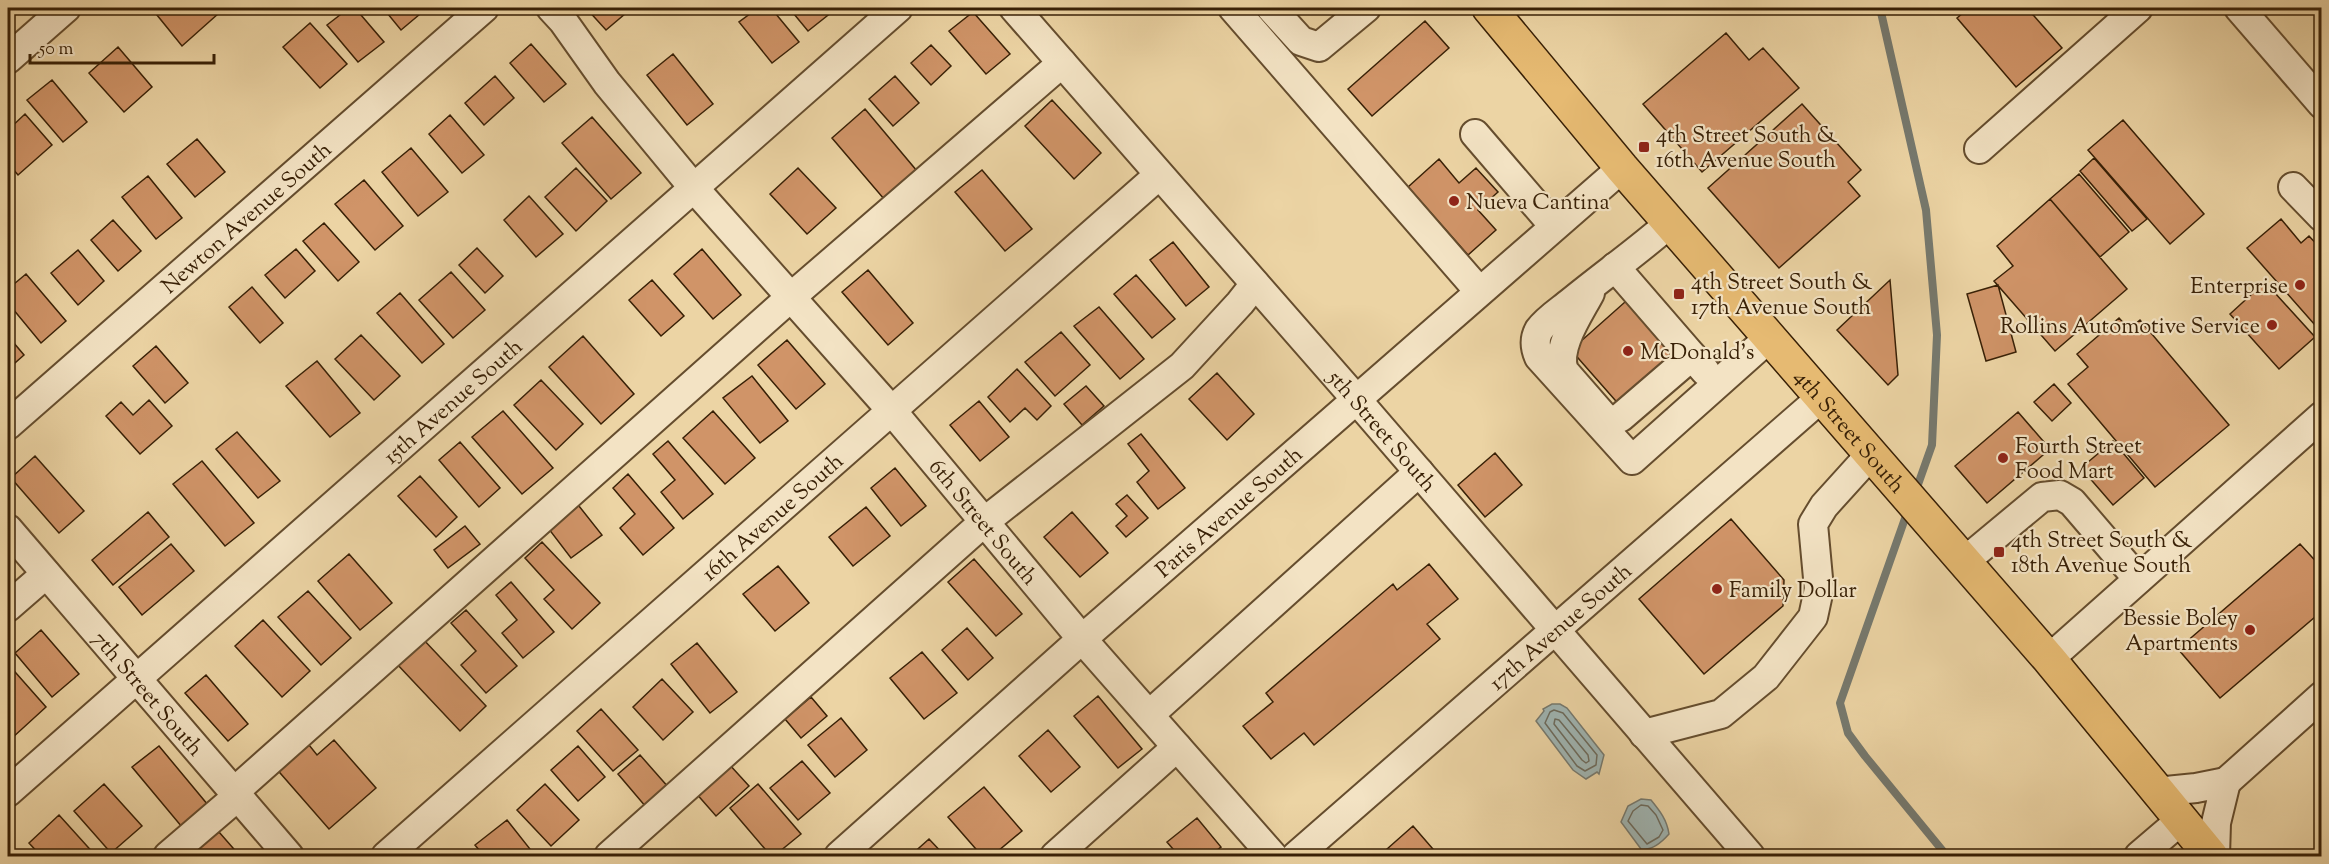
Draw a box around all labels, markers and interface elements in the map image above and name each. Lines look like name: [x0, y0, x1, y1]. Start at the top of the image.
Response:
scale bar: [30, 27, 214, 65]
text: 50 m: [38, 37, 74, 63]
place label: 4th Street South & 16th Avenue South: [1656, 121, 1837, 178]
street label: Newton Avenue South: [155, 135, 340, 303]
marker: 4th Street South & 16th Avenue South: [1637, 140, 1651, 154]
place label: Nueva Cantina: [1466, 188, 1610, 220]
marker: Nueva Cantina: [1447, 194, 1461, 208]
place label: 4th Street South & 17th Avenue South: [1691, 268, 1872, 325]
place label: Enterprise: [2190, 272, 2288, 304]
marker: Enterprise: [2293, 278, 2307, 292]
marker: 4th Street South & 17th Avenue South: [1672, 287, 1686, 301]
place label: Rollins Automotive Service: [2000, 312, 2260, 344]
marker: Rollins Automotive Service: [2265, 318, 2279, 332]
street label: 15th Avenue South: [377, 332, 531, 473]
place label: McDonald's: [1640, 338, 1754, 370]
marker: McDonald's: [1621, 344, 1635, 358]
street label: 5th Street South: [1318, 363, 1443, 501]
street label: 4th Street South: [1785, 363, 1911, 502]
place label: Fourth Street Food Mart: [2015, 432, 2142, 489]
street label: Paris Avenue South: [1150, 440, 1311, 587]
street label: 16th Avenue South: [696, 447, 852, 590]
marker: Fourth Street Food Mart: [1996, 451, 2010, 465]
street label: 6th Street South: [920, 453, 1044, 593]
place label: 4th Street South & 18th Avenue South: [2011, 526, 2192, 583]
marker: 4th Street South & 18th Avenue South: [1992, 545, 2006, 559]
street label: 17th Avenue South: [1483, 557, 1640, 699]
place label: Family Dollar: [1729, 576, 1857, 608]
marker: Family Dollar: [1710, 582, 1724, 596]
place label: Bessie Boley Apartments: [2123, 604, 2238, 661]
marker: Bessie Boley Apartments: [2243, 623, 2257, 637]
street label: 7th Street South: [84, 625, 210, 764]

